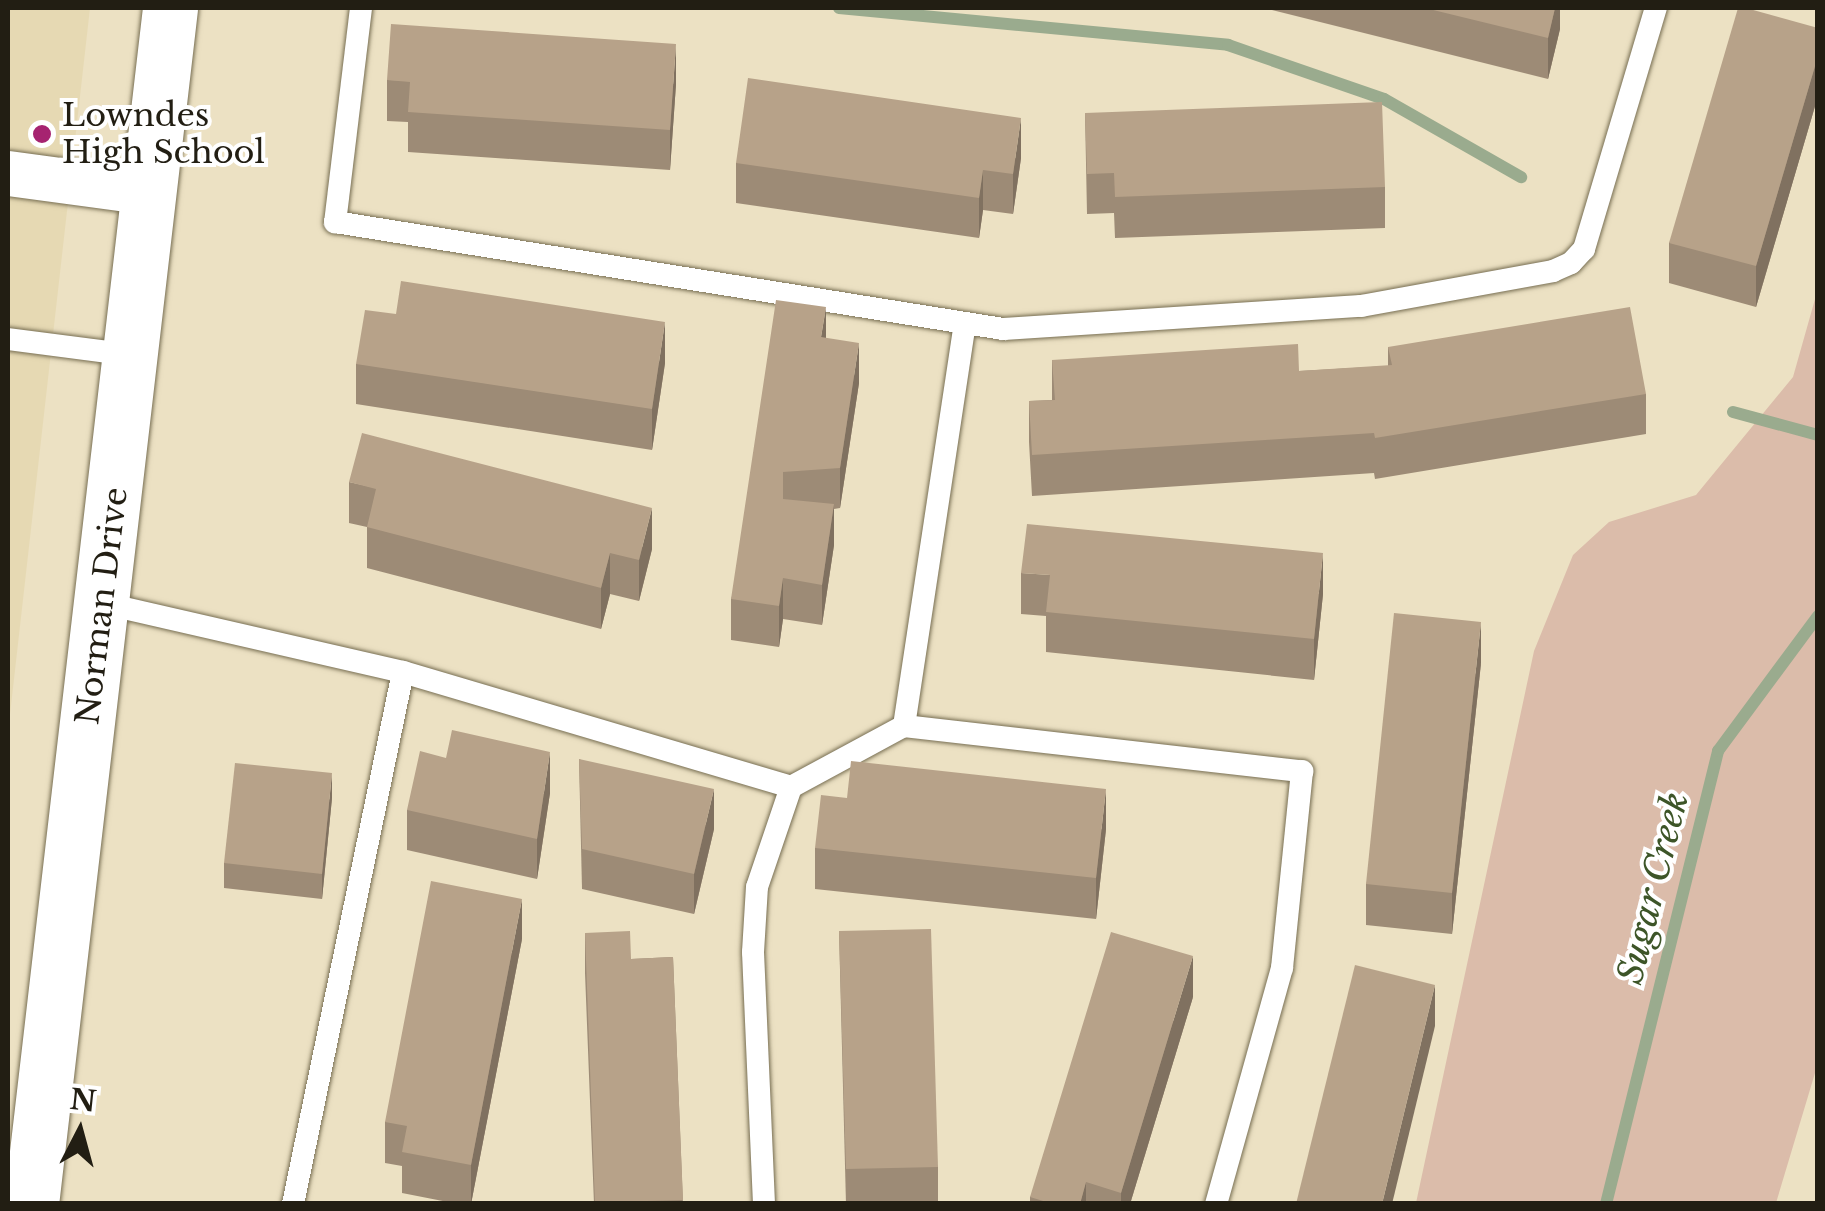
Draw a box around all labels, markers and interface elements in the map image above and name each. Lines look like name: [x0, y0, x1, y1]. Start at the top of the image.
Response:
place label: Lowndes High School: [62, 97, 265, 172]
marker: Lowndes High School: [31, 123, 53, 145]
street label: Norman Drive: [68, 485, 136, 727]
water label: Sugar Creek: [1609, 787, 1697, 989]
north arrow: [30, 1081, 130, 1181]
text: N: [68, 1082, 98, 1119]

